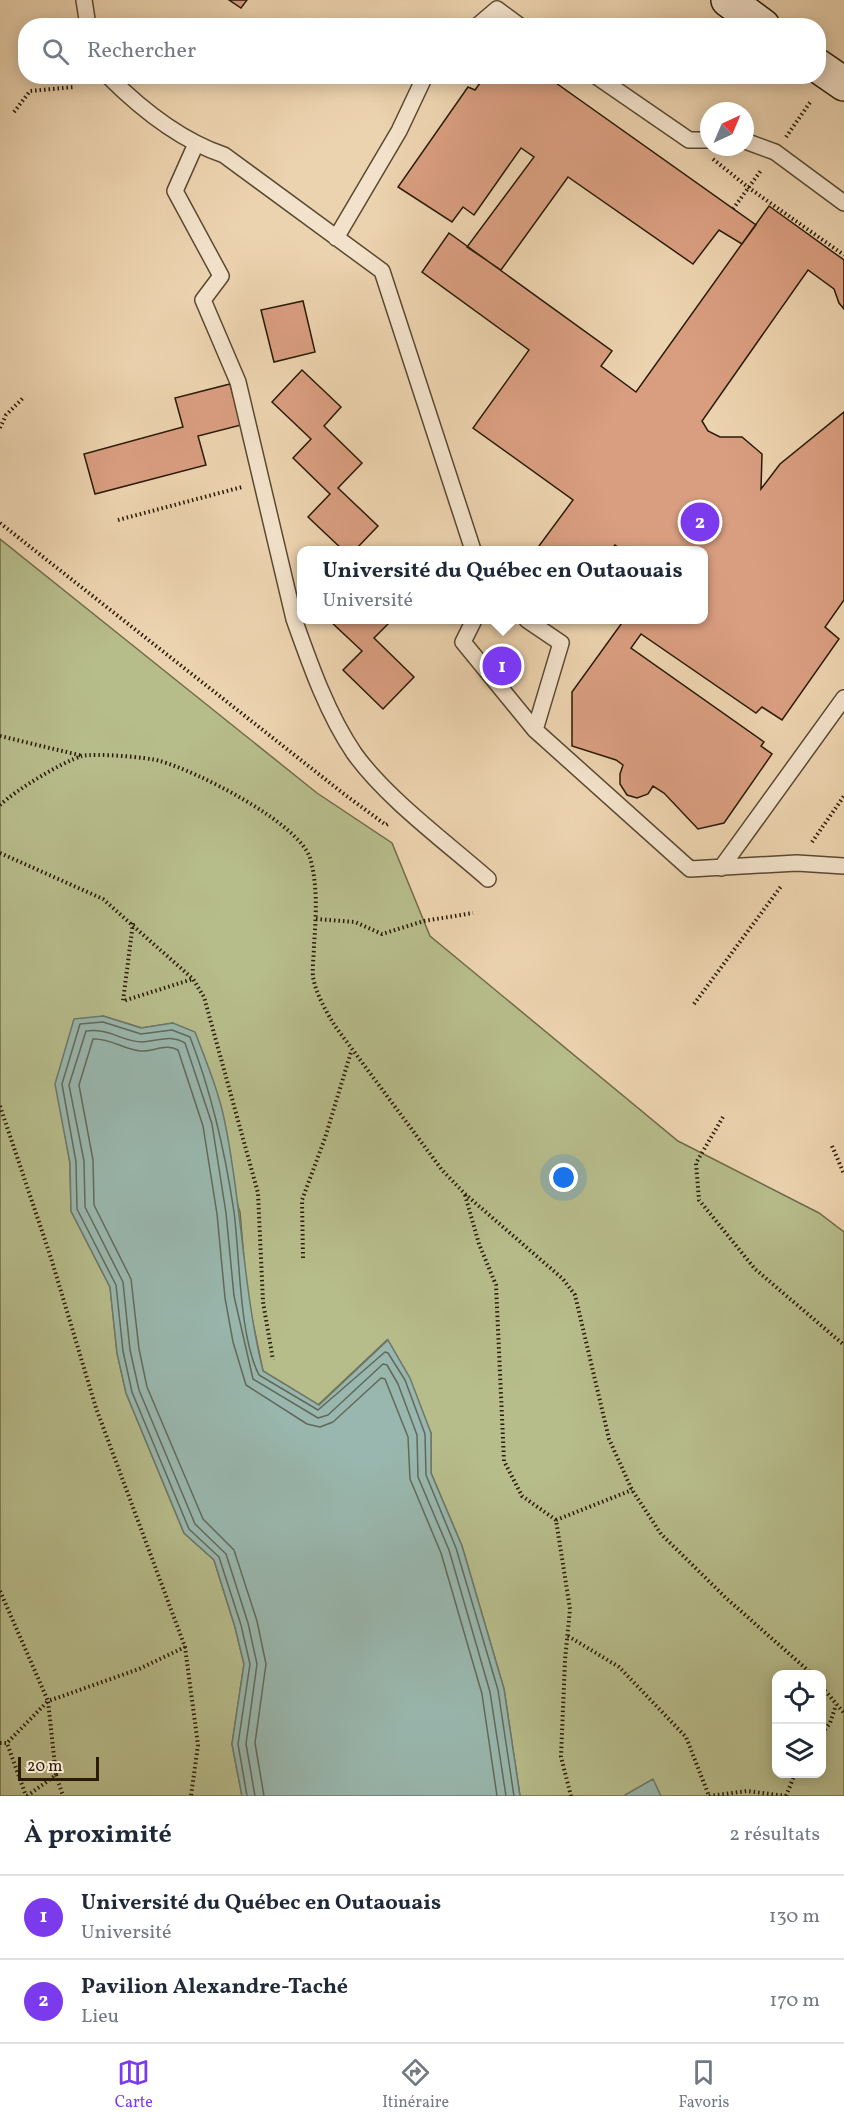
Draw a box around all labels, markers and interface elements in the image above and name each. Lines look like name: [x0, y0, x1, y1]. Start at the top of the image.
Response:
search box: [18, 18, 826, 84]
icon: search: [39, 35, 72, 68]
text: Rechercher: [87, 36, 196, 67]
north arrow: [700, 102, 754, 156]
pin: 2: [680, 500, 720, 544]
popup: [297, 546, 708, 624]
text: Université du Québec en Outaouais: [322, 556, 683, 587]
text: Université: [322, 587, 413, 615]
pin: 1: [482, 644, 522, 688]
your location: [549, 1163, 578, 1192]
map controls: [772, 1670, 826, 1778]
button: locate: [772, 1670, 826, 1724]
button: layers: [772, 1724, 826, 1778]
scale bar: [18, 1754, 99, 1782]
text: 20 m: [27, 1756, 62, 1778]
text: À proximité: [24, 1817, 172, 1853]
text: 2 résultats: [729, 1821, 820, 1849]
text: Université du Québec en Outaouais: [81, 1888, 441, 1919]
text: 1: [39, 1903, 48, 1931]
text: 130 m: [769, 1903, 820, 1931]
text: Université: [81, 1919, 172, 1947]
text: Pavilion Alexandre-Taché: [81, 1972, 348, 2003]
text: 2: [38, 1987, 49, 2015]
text: 170 m: [770, 1987, 820, 2015]
text: Lieu: [81, 2003, 119, 2031]
tab: Carte: [115, 2056, 153, 2114]
tab: Itinéraire: [382, 2056, 449, 2114]
tab: Favoris: [678, 2056, 729, 2114]

